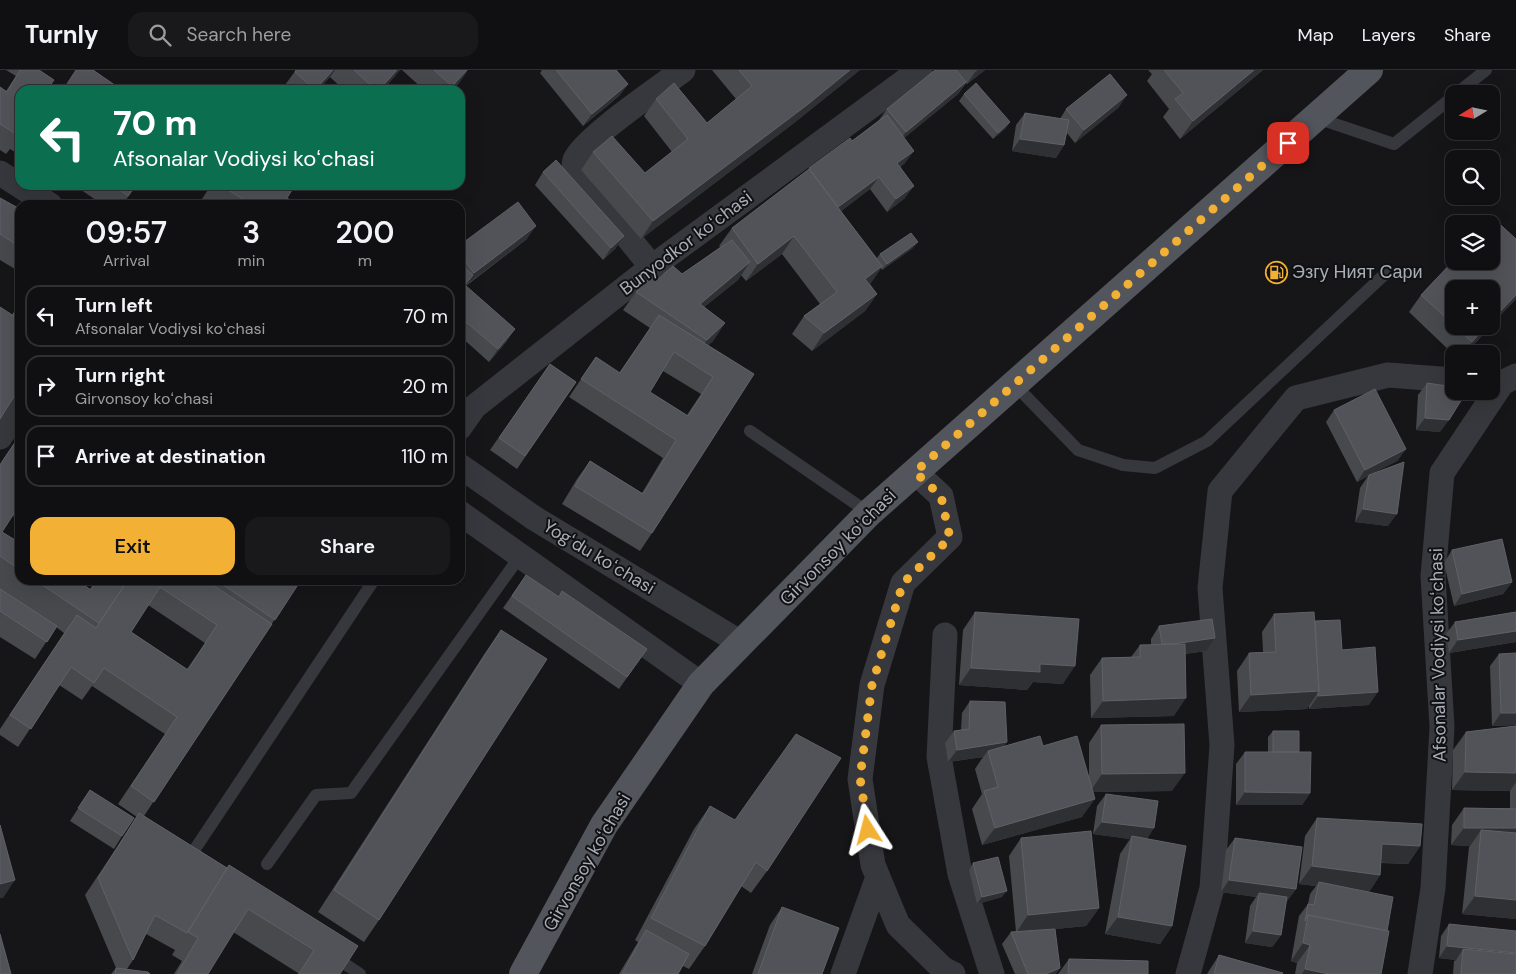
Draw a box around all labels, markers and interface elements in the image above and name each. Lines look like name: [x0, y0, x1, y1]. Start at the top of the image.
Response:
search box: [128, 12, 478, 57]
text: Turnly: [25, 19, 98, 50]
icon: search: [146, 21, 174, 49]
text: Search here: [186, 22, 291, 47]
text: Map: [1298, 23, 1334, 47]
text: Layers: [1362, 23, 1416, 47]
text: Share: [1444, 23, 1491, 47]
north arrow: [1445, 85, 1500, 140]
map controls: [1445, 85, 1500, 400]
text: 70 m: [113, 100, 197, 146]
icon: left: [30, 105, 95, 170]
pin: [1267, 122, 1309, 164]
icon: arrive: [1274, 129, 1302, 157]
text: Afsonalar Vodiysi koʻchasi: [113, 144, 375, 173]
button: search: [1445, 150, 1500, 205]
street label: Bunyodkor koʻchasi: [615, 185, 757, 301]
text: 09:57: [86, 213, 167, 252]
text: 3: [242, 213, 260, 252]
text: 200: [335, 213, 394, 252]
button: layers: [1445, 215, 1500, 270]
text: Arrival: [103, 250, 150, 271]
text: min: [238, 250, 265, 271]
text: m: [358, 250, 372, 271]
fuel station icon: Эзгу Ният Сари: [1264, 260, 1288, 284]
place label: Эзгу Ният Сари: [1292, 260, 1423, 284]
button: +: [1445, 280, 1500, 335]
text: Turn left: [75, 293, 153, 318]
icon: left: [32, 302, 60, 330]
text: 70 m: [403, 304, 448, 329]
text: Afsonalar Vodiysi koʻchasi: [75, 318, 265, 339]
button: −: [1445, 345, 1500, 400]
text: Turn right: [75, 363, 165, 388]
icon: right: [32, 372, 60, 400]
text: 20 m: [402, 374, 448, 399]
text: Girvonsoy koʻchasi: [75, 388, 213, 409]
icon: arrive: [32, 442, 60, 470]
text: Arrive at destination: [75, 444, 266, 469]
text: 110 m: [401, 444, 448, 469]
street label: Girvonsoy koʻchasi: [775, 484, 901, 610]
street label: Yogʻdu koʻchasi: [539, 514, 659, 600]
button: Exit: [30, 517, 235, 575]
button: Share: [245, 517, 450, 575]
street label: Afsonalar Vodiysi koʻchasi: [1424, 548, 1452, 762]
street label: Girvonsoy koʻchasi: [538, 789, 636, 935]
position arrow: [841, 803, 893, 855]

